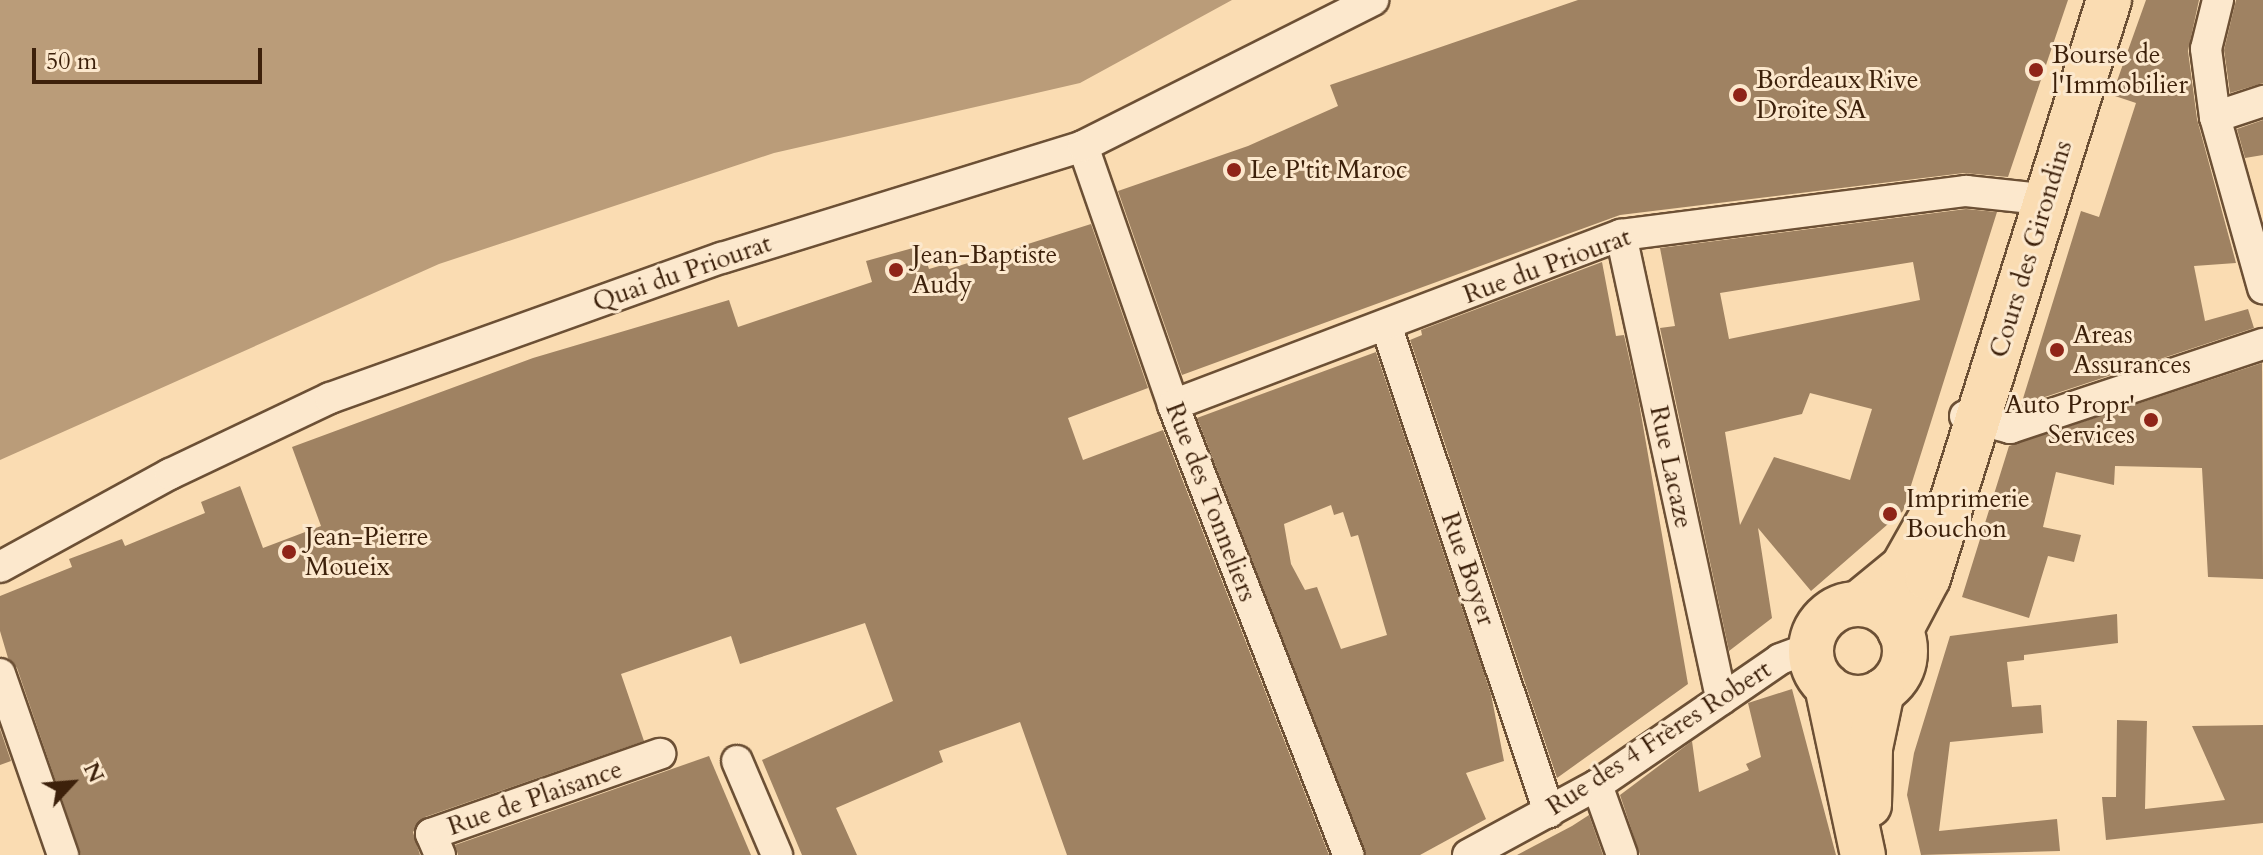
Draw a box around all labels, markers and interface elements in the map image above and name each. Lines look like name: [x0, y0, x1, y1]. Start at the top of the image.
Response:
scale bar: [36, 32, 266, 82]
place label: Bourse de l'Immobilier: [2052, 39, 2188, 100]
text: 50 m: [46, 45, 97, 78]
marker: Bourse de l'Immobilier: [2027, 61, 2045, 79]
place label: Bordeaux Rive Droite SA: [1756, 64, 1919, 126]
marker: Bordeaux Rive Droite SA: [1731, 86, 1749, 104]
street label: Cours des Girondins: [1983, 137, 2079, 361]
place label: Le P'tit Maroc: [1250, 154, 1408, 186]
marker: Le P'tit Maroc: [1225, 161, 1243, 179]
street label: Rue du Priourat: [1459, 221, 1635, 311]
street label: Quai du Priourat: [589, 228, 775, 318]
place label: Jean-Baptiste Audy: [912, 239, 1057, 300]
marker: Jean-Baptiste Audy: [887, 261, 905, 279]
place label: Areas Assurances: [2073, 319, 2191, 380]
marker: Areas Assurances: [2048, 341, 2066, 359]
place label: Auto Propr' Services: [2005, 389, 2135, 450]
street label: Rue des Tonneliers: [1159, 398, 1263, 606]
street label: Rue Lacaze: [1643, 403, 1699, 531]
marker: Auto Propr' Services: [2142, 411, 2160, 429]
place label: Imprimerie Bouchon: [1906, 483, 2030, 544]
marker: Imprimerie Bouchon: [1881, 505, 1899, 523]
street label: Rue Boyer: [1434, 508, 1502, 630]
place label: Jean-Pierre Moueix: [305, 521, 428, 582]
marker: Jean-Pierre Moueix: [280, 543, 298, 561]
street label: Rue des 4 Frères Robert: [1541, 654, 1777, 822]
north arrow: [32, 743, 112, 823]
street label: Rue de Plaisance: [444, 754, 626, 842]
text: N: [76, 757, 111, 788]

